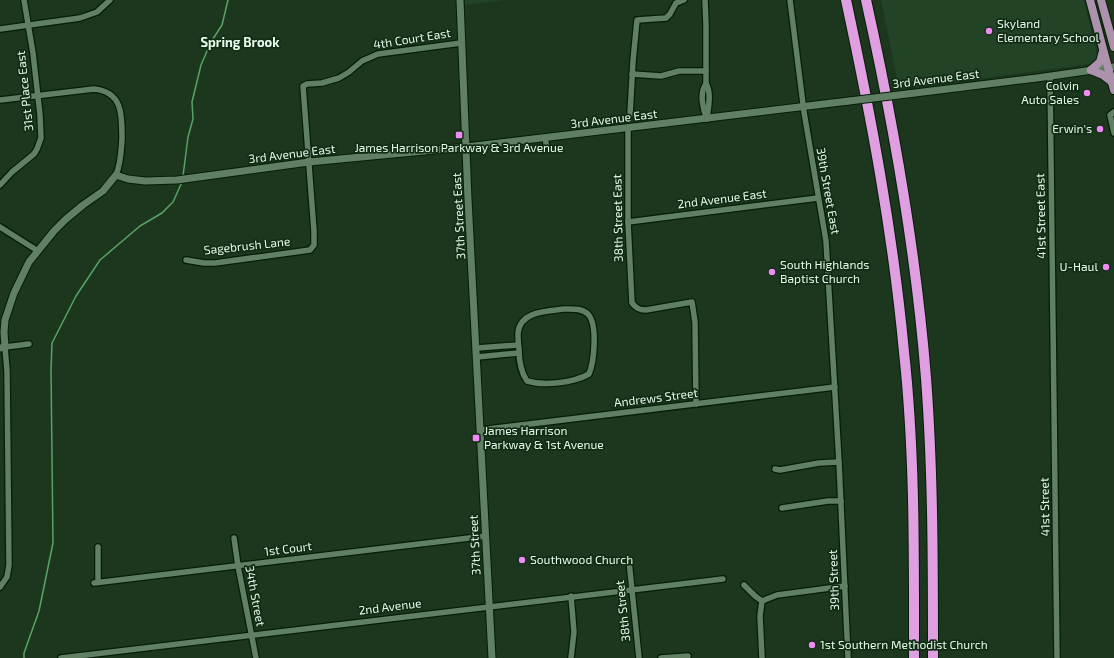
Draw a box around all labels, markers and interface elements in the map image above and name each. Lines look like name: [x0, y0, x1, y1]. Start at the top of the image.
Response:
place label: Skyland Elementary School: [997, 16, 1100, 44]
street label: 4th Court East: [372, 25, 452, 51]
marker: Skyland Elementary School: [984, 26, 994, 36]
district label: Spring Brook: [200, 34, 280, 50]
street label: 31st Place East: [13, 50, 35, 132]
street label: 3rd Avenue East: [892, 66, 981, 90]
place label: Colvin Auto Sales: [1021, 78, 1079, 106]
marker: Colvin Auto Sales: [1082, 88, 1092, 98]
street label: 3rd Avenue East: [570, 106, 659, 130]
place label: Erwin's: [1052, 121, 1092, 135]
marker: Erwin's: [1095, 124, 1105, 134]
marker: James Harrison Parkway & 3rd Avenue: [454, 130, 464, 140]
place label: James Harrison Parkway & 3rd Avenue: [355, 140, 563, 154]
street label: 3rd Avenue East: [248, 141, 337, 165]
street label: 39th Street East: [814, 146, 844, 236]
street label: 37th Street East: [449, 172, 467, 260]
street label: 38th Street East: [609, 173, 625, 262]
street label: 41st Street East: [1032, 173, 1048, 259]
street label: 2nd Avenue East: [676, 186, 768, 210]
street label: Sagebrush Lane: [203, 234, 291, 257]
place label: South Highlands Baptist Church: [780, 257, 869, 285]
place label: U-Haul: [1060, 259, 1098, 273]
marker: U-Haul: [1101, 262, 1111, 272]
marker: South Highlands Baptist Church: [767, 267, 777, 277]
street label: Andrews Street: [613, 385, 699, 409]
place label: James Harrison Parkway & 1st Avenue: [484, 423, 604, 451]
marker: James Harrison Parkway & 1st Avenue: [471, 433, 481, 443]
street label: 41st Street: [1036, 477, 1052, 537]
street label: 37th Street: [465, 514, 483, 576]
street label: 1st Court: [263, 538, 313, 558]
street label: 39th Street: [825, 549, 841, 611]
place label: Southwood Church: [530, 552, 633, 566]
marker: Southwood Church: [517, 555, 527, 565]
street label: 34th Street: [243, 564, 269, 628]
street label: 38th Street: [612, 579, 632, 642]
street label: 2nd Avenue: [358, 595, 422, 617]
place label: 1st Southern Methodist Church: [820, 637, 988, 651]
marker: 1st Southern Methodist Church: [807, 640, 817, 650]

